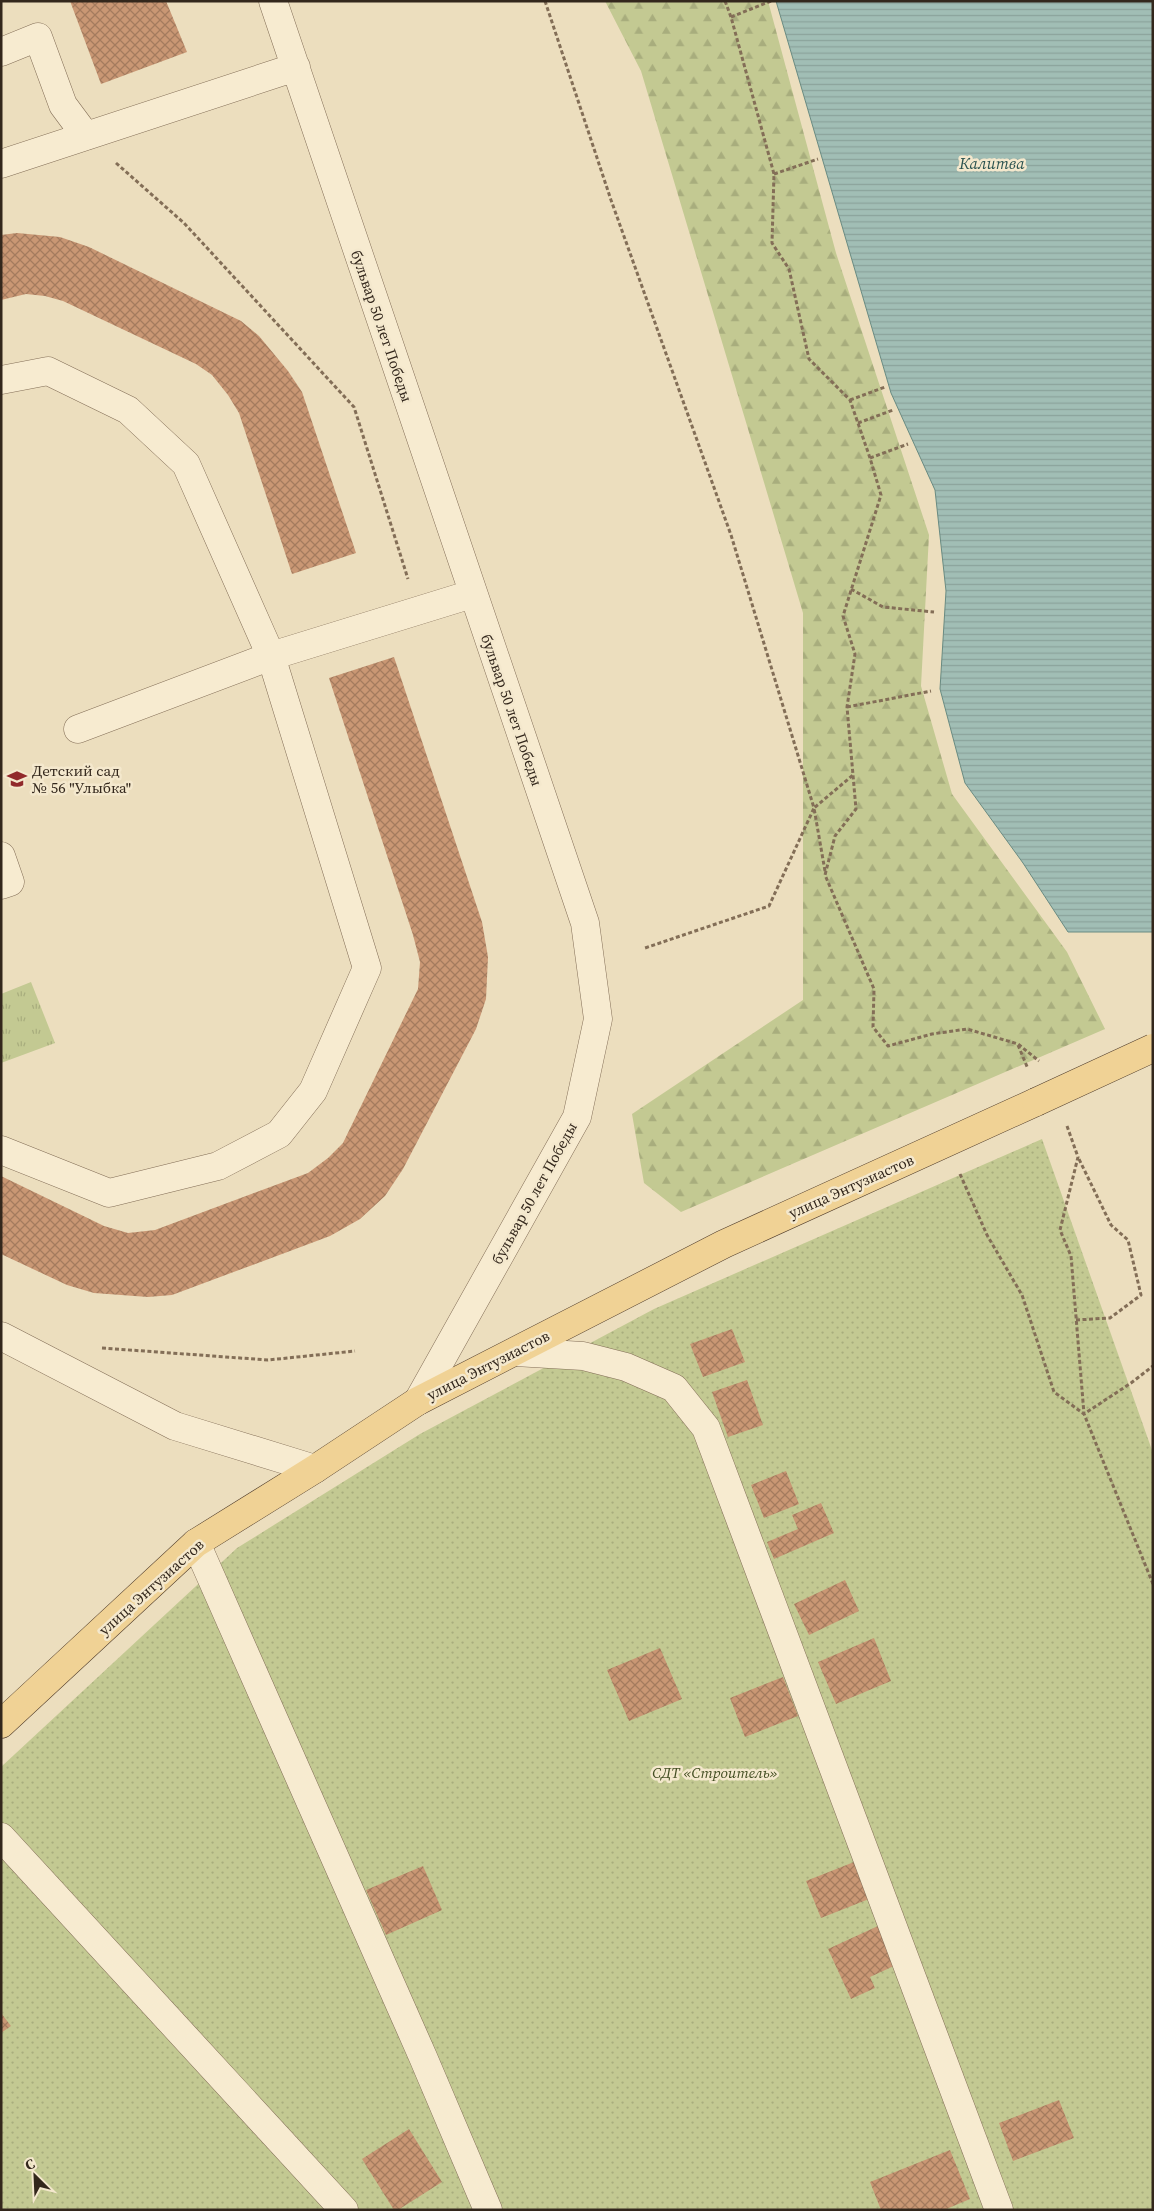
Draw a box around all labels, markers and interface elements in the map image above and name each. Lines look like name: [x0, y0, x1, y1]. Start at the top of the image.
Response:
water label: Калитва: [958, 152, 1025, 174]
street label: бульвар 50 лет Победы: [346, 247, 418, 405]
street label: бульвар 50 лет Победы: [476, 631, 548, 789]
place label: Детский сад № 56 "Улыбка": [31, 760, 131, 798]
school or university icon: Детский сад № 56 "Улыбка": [6, 768, 28, 790]
street label: бульвар 50 лет Победы: [486, 1118, 582, 1268]
street label: улица Энтузиастов: [785, 1149, 917, 1223]
street label: улица Энтузиастов: [423, 1325, 553, 1405]
street label: улица Энтузиастов: [94, 1534, 208, 1640]
park label: СДТ «Строитель»: [652, 1762, 778, 1783]
north arrow: [10, 2151, 60, 2201]
text: С: [22, 2153, 38, 2175]

